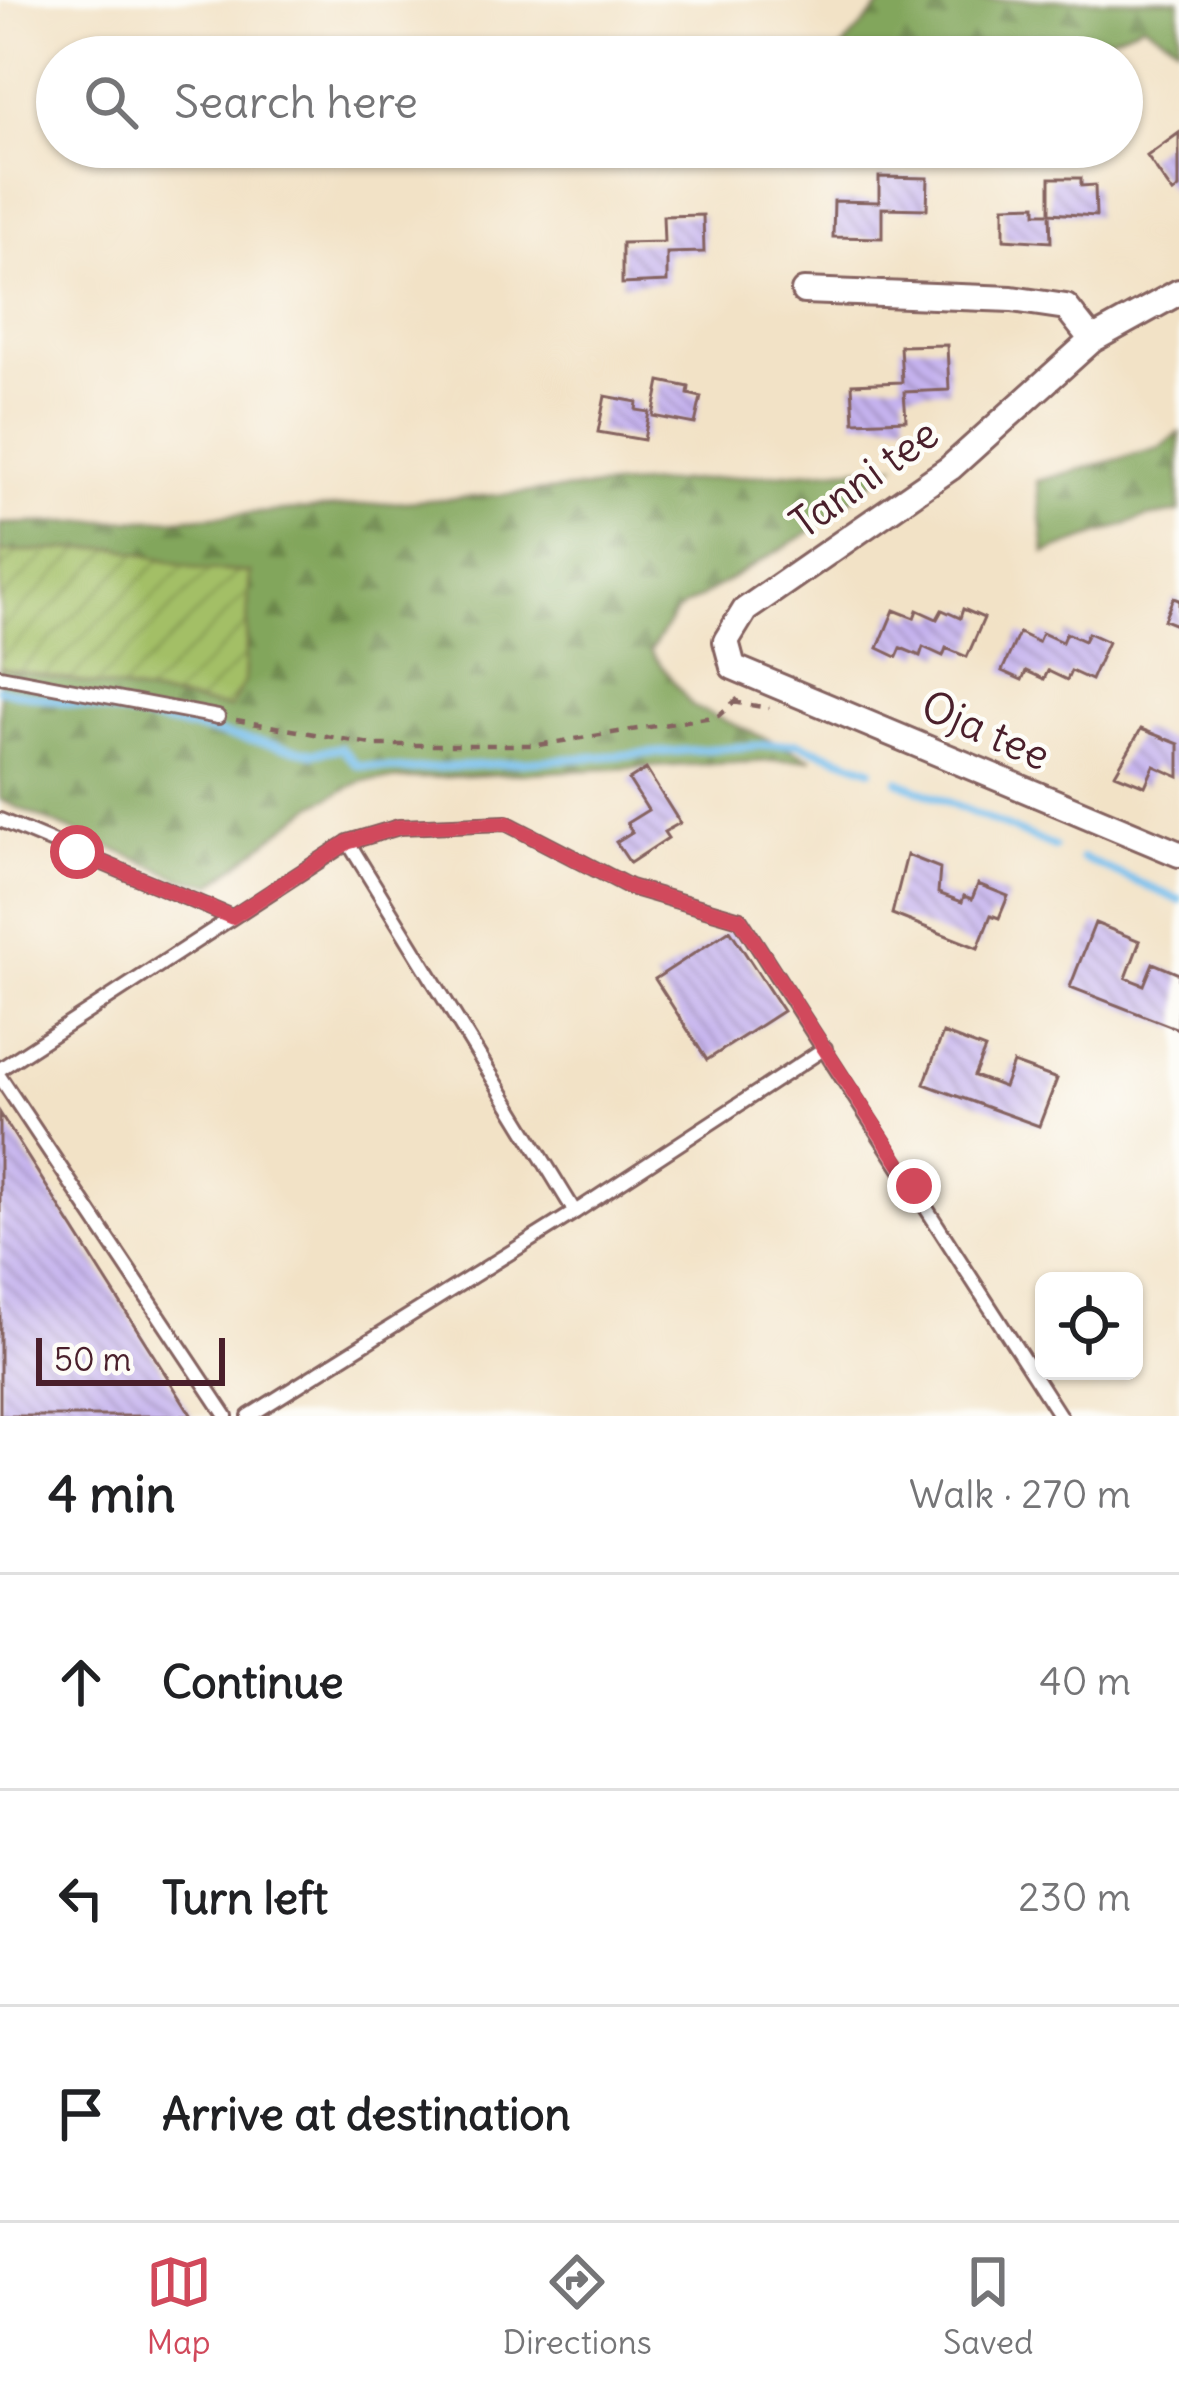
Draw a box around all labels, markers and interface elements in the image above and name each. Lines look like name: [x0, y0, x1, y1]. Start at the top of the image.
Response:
search box: [36, 36, 1143, 168]
icon: search: [78, 69, 144, 135]
text: Search here: [174, 74, 418, 130]
street label: Tanni tee: [780, 407, 948, 549]
street label: Oja tee: [914, 679, 1058, 781]
route start: [50, 825, 104, 879]
route end: [887, 1159, 941, 1213]
map controls: [1035, 1272, 1143, 1380]
button: locate: [1035, 1272, 1143, 1380]
scale bar: [36, 1332, 225, 1385]
text: 50 m: [54, 1338, 131, 1380]
text: 4 min: [48, 1462, 175, 1526]
text: Walk · 270 m: [909, 1470, 1131, 1519]
icon: ahead: [48, 1649, 114, 1715]
text: Continue: [162, 1654, 344, 1710]
text: 40 m: [1039, 1657, 1131, 1706]
icon: left: [48, 1865, 114, 1931]
text: Turn left: [162, 1870, 328, 1926]
text: 230 m: [1018, 1873, 1131, 1922]
icon: arrive: [48, 2081, 114, 2147]
text: Arrive at destination: [162, 2086, 571, 2142]
tab: Map: [146, 2249, 212, 2363]
tab: Directions: [503, 2249, 652, 2363]
tab: Saved: [943, 2249, 1033, 2363]

